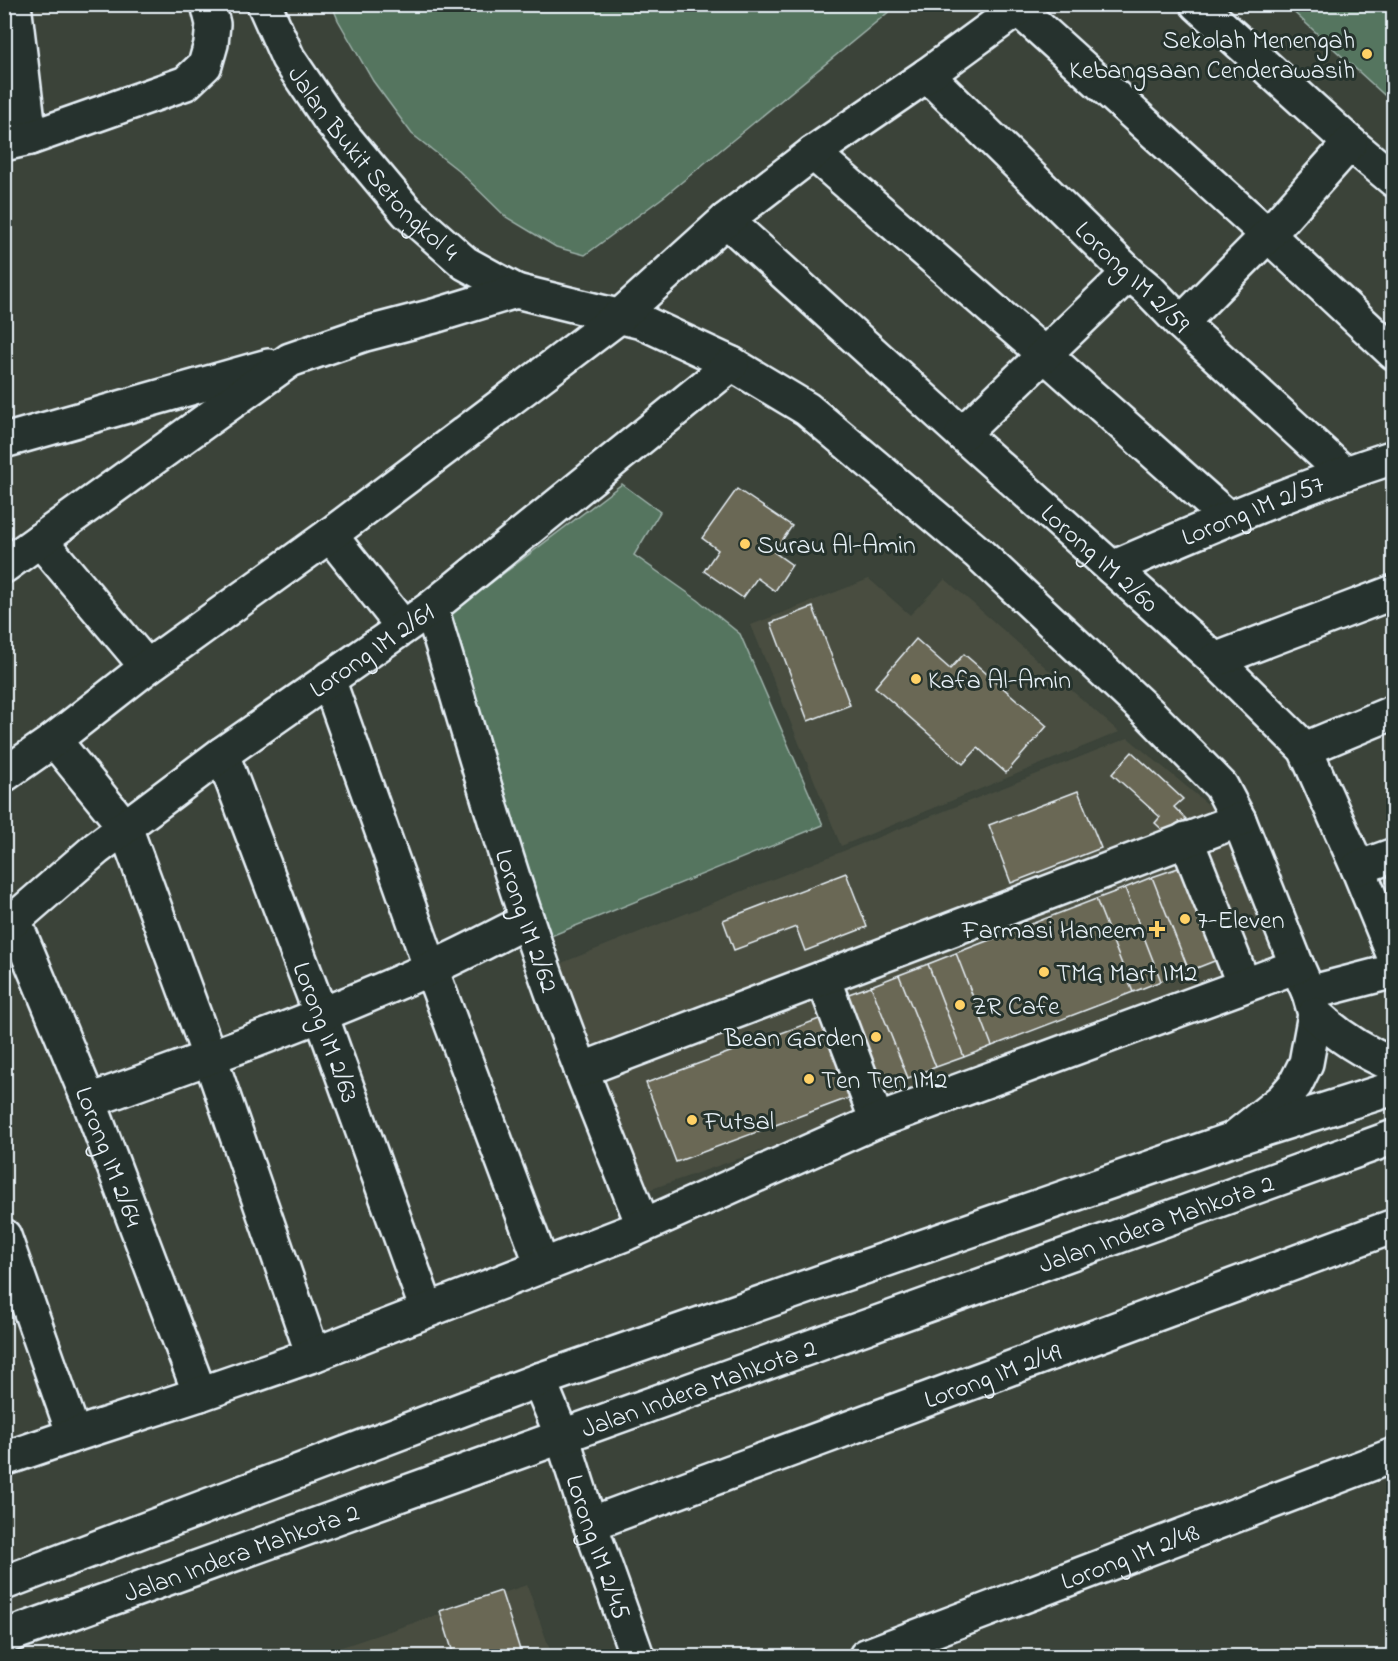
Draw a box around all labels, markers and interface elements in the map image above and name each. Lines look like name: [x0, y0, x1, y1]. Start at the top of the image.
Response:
place label: Sekolah Menengah Kebangsaan Cenderawasih: [1069, 23, 1355, 91]
marker: Sekolah Menengah Kebangsaan Cenderawasih: [1360, 47, 1374, 61]
street label: Jalan Bukit Setongkol 4: [276, 59, 467, 272]
street label: Lorong IM 2/59: [1064, 213, 1197, 344]
street label: Lorong IM 2/57: [1176, 467, 1330, 558]
street label: Lorong IM 2/60: [1030, 496, 1166, 623]
place label: Surau Al-Amin: [757, 528, 916, 566]
marker: Surau Al-Amin: [738, 537, 752, 551]
street label: Lorong IM 2/61: [303, 595, 443, 709]
place label: Kafa Al-Amin: [928, 663, 1071, 701]
marker: Kafa Al-Amin: [909, 672, 923, 686]
street label: Lorong IM 2/62: [483, 845, 567, 999]
place label: 7-Eleven: [1197, 903, 1285, 941]
marker: 7-Eleven: [1178, 912, 1192, 926]
place label: Farmasi Haneem: [961, 913, 1145, 951]
marker: Farmasi Haneem: [1150, 922, 1164, 936]
place label: TMG Mart IM2: [1056, 956, 1197, 994]
street label: Lorong IM 2/63: [281, 957, 367, 1109]
marker: TMG Mart IM2: [1037, 965, 1051, 979]
place label: ZR Cafe: [972, 989, 1060, 1027]
marker: ZR Cafe: [953, 998, 967, 1012]
place label: Bean Garden: [723, 1021, 864, 1059]
marker: Bean Garden: [869, 1030, 883, 1044]
place label: Ten Ten IM2: [821, 1063, 948, 1101]
marker: Ten Ten IM2: [802, 1072, 816, 1086]
street label: Lorong IM 2/64: [63, 1081, 151, 1233]
place label: Futsal: [703, 1104, 774, 1142]
marker: Futsal: [685, 1113, 699, 1127]
street label: Jalan Indera Mahkota 2: [1034, 1166, 1280, 1285]
street label: Jalan Indera Mahkota 2: [576, 1330, 822, 1450]
street label: Lorong IM 2/49: [919, 1335, 1067, 1421]
street label: Lorong IM 2/45: [553, 1470, 638, 1625]
street label: Jalan Indera Mahkota 2: [119, 1495, 365, 1614]
street label: Lorong IM 2/48: [1056, 1515, 1206, 1602]

